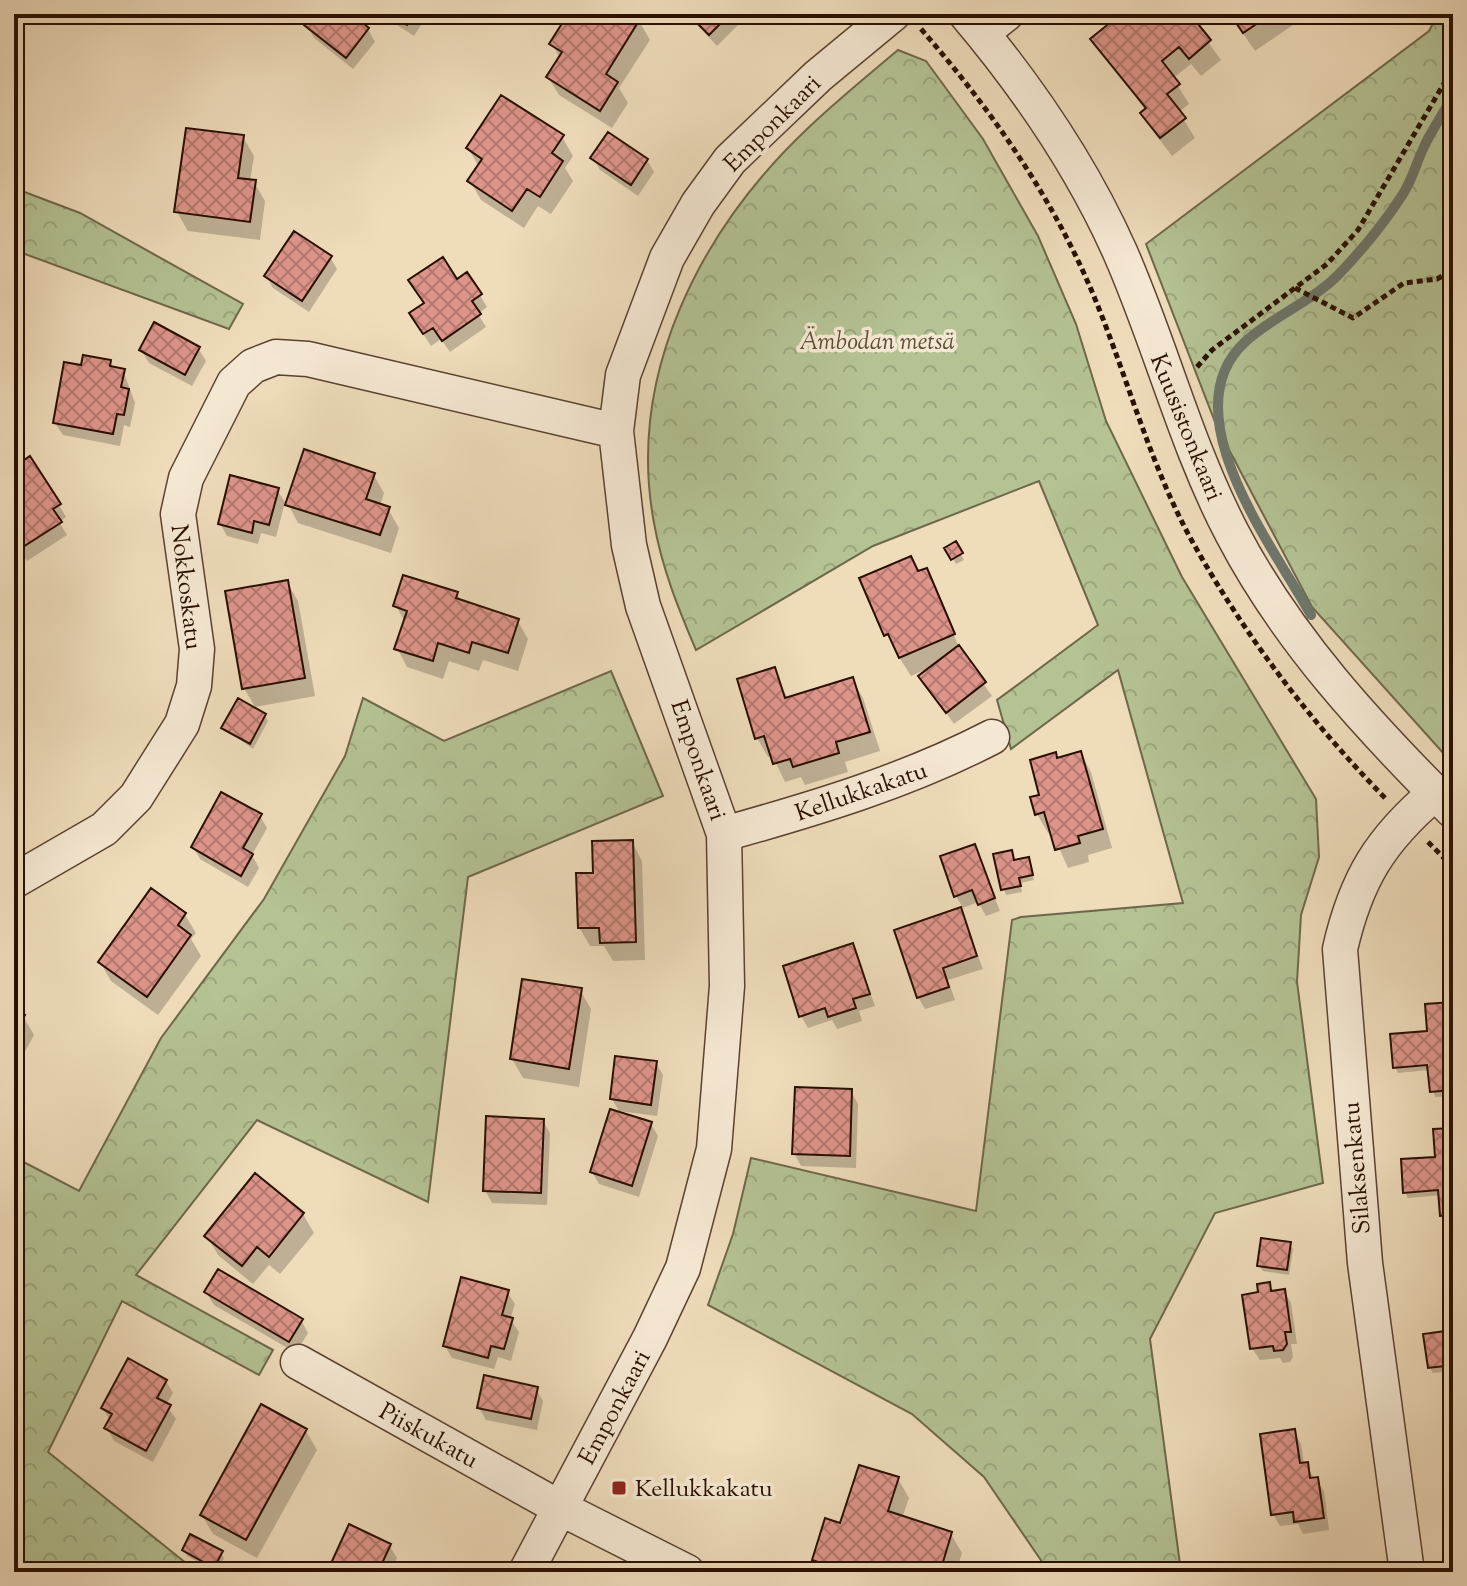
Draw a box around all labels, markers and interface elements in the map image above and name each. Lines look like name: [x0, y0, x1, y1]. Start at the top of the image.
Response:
street label: Emponkaari: [717, 68, 830, 181]
park label: Ämbodan metsä: [799, 326, 955, 360]
street label: Kuusistonkaari: [1140, 349, 1230, 507]
street label: Nokkoskatu: [160, 523, 210, 652]
street label: Emponkaari: [661, 696, 734, 826]
street label: Kellukkakatu: [791, 754, 932, 831]
street label: Silaksenkatu: [1335, 1100, 1381, 1235]
street label: Emponkaari: [571, 1344, 660, 1471]
street label: Piiskukatu: [372, 1396, 484, 1478]
place label: Kellukkakatu: [635, 1473, 773, 1507]
marker: Kellukkakatu: [610, 1479, 628, 1497]

